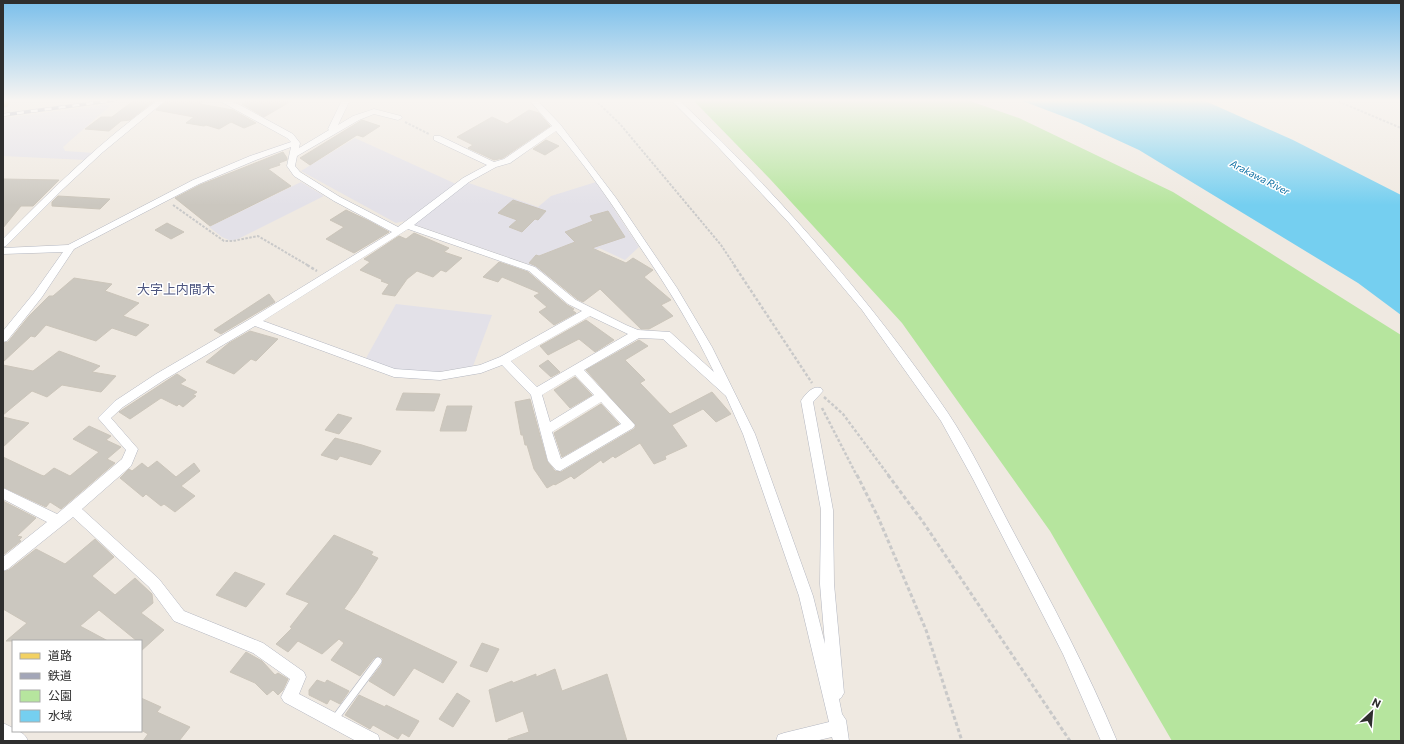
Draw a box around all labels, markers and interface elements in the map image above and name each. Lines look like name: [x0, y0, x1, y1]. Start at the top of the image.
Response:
water label: Arakawa River: [1227, 156, 1293, 198]
district label: 大字上内間木: [137, 281, 215, 297]
legend: [12, 640, 142, 732]
text: 道路: [48, 648, 72, 662]
text: 鉄道: [48, 668, 72, 682]
text: 公園: [48, 688, 72, 702]
north arrow: [1352, 692, 1392, 732]
text: N: [1370, 695, 1383, 710]
text: 水域: [48, 708, 72, 722]

